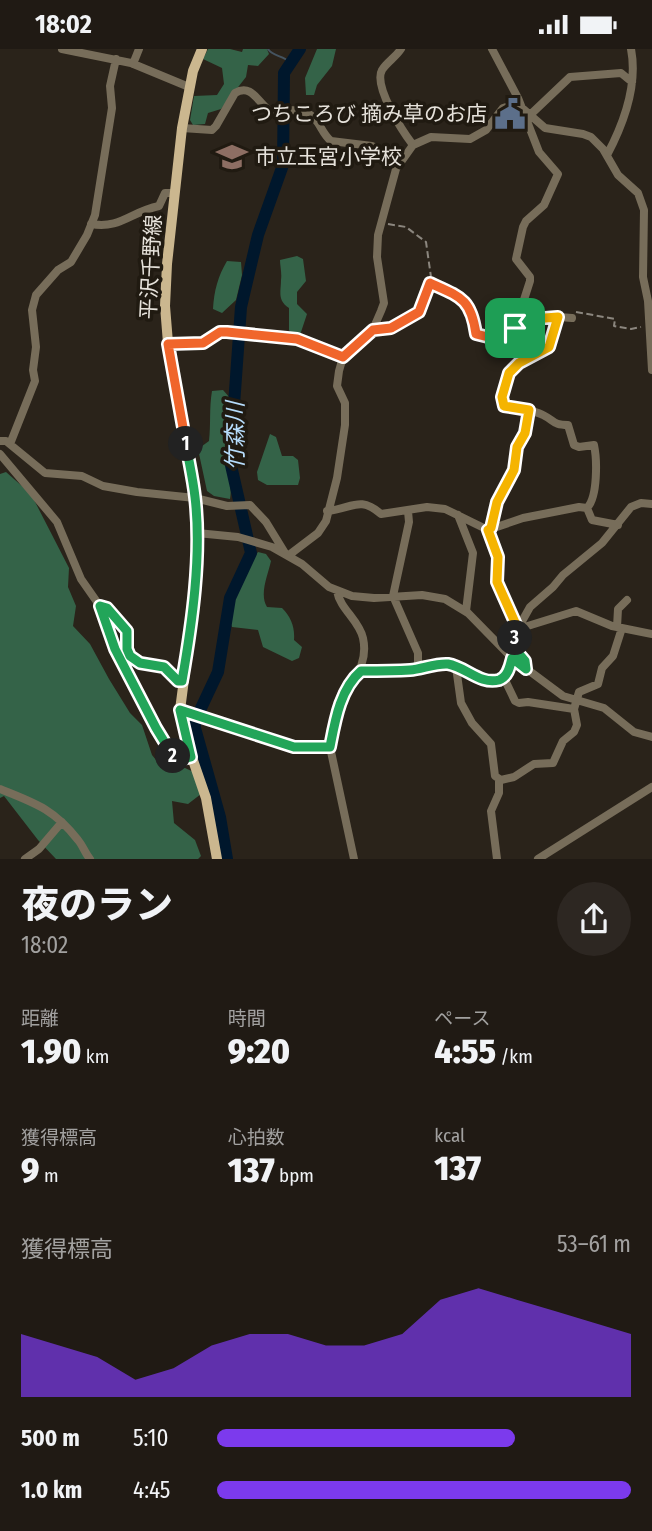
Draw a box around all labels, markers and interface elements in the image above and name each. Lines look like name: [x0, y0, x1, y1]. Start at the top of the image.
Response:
text: 18:02: [35, 9, 92, 40]
public building icon: つちころび 摘み草のお店: [493, 97, 527, 131]
place label: つちころび 摘み草のお店: [251, 101, 487, 127]
school or university icon: 市立玉宮小学校: [215, 140, 249, 174]
place label: 市立玉宮小学校: [255, 144, 402, 170]
street label: 平沢千野線: [135, 214, 167, 320]
pin: [485, 298, 545, 358]
icon: arrive: [496, 309, 534, 347]
water label: 竹森川: [221, 399, 249, 471]
pin: 1: [168, 427, 204, 461]
text: 1: [181, 432, 190, 455]
pin: 3: [498, 621, 532, 655]
text: 3: [510, 626, 519, 649]
pin: 2: [156, 739, 190, 773]
text: 2: [168, 744, 177, 767]
text: 夜のラン: [21, 882, 173, 928]
button: share: [557, 882, 631, 956]
text: 18:02: [21, 931, 68, 959]
text: 距離: [21, 1007, 59, 1030]
text: 時間: [228, 1007, 266, 1030]
text: ペース: [434, 1007, 490, 1030]
text: 1.90: [21, 1030, 81, 1072]
text: 9:20: [228, 1030, 290, 1072]
text: 4:55: [434, 1030, 496, 1072]
text: km: [81, 1045, 109, 1068]
text: /km: [496, 1045, 533, 1068]
text: kcal: [434, 1124, 465, 1147]
text: 獲得標高: [21, 1126, 97, 1149]
text: 心拍数: [228, 1126, 285, 1149]
text: 137: [434, 1147, 481, 1189]
text: 9: [21, 1149, 39, 1191]
text: 137: [228, 1149, 275, 1191]
text: m: [39, 1164, 59, 1187]
text: bpm: [275, 1164, 314, 1187]
text: 53–61 m: [557, 1230, 631, 1258]
text: 獲得標高: [21, 1235, 113, 1263]
text: 500 m: [21, 1424, 80, 1452]
text: 5:10: [133, 1424, 168, 1452]
text: 1.0 km: [21, 1476, 82, 1504]
text: 4:45: [133, 1476, 170, 1504]

